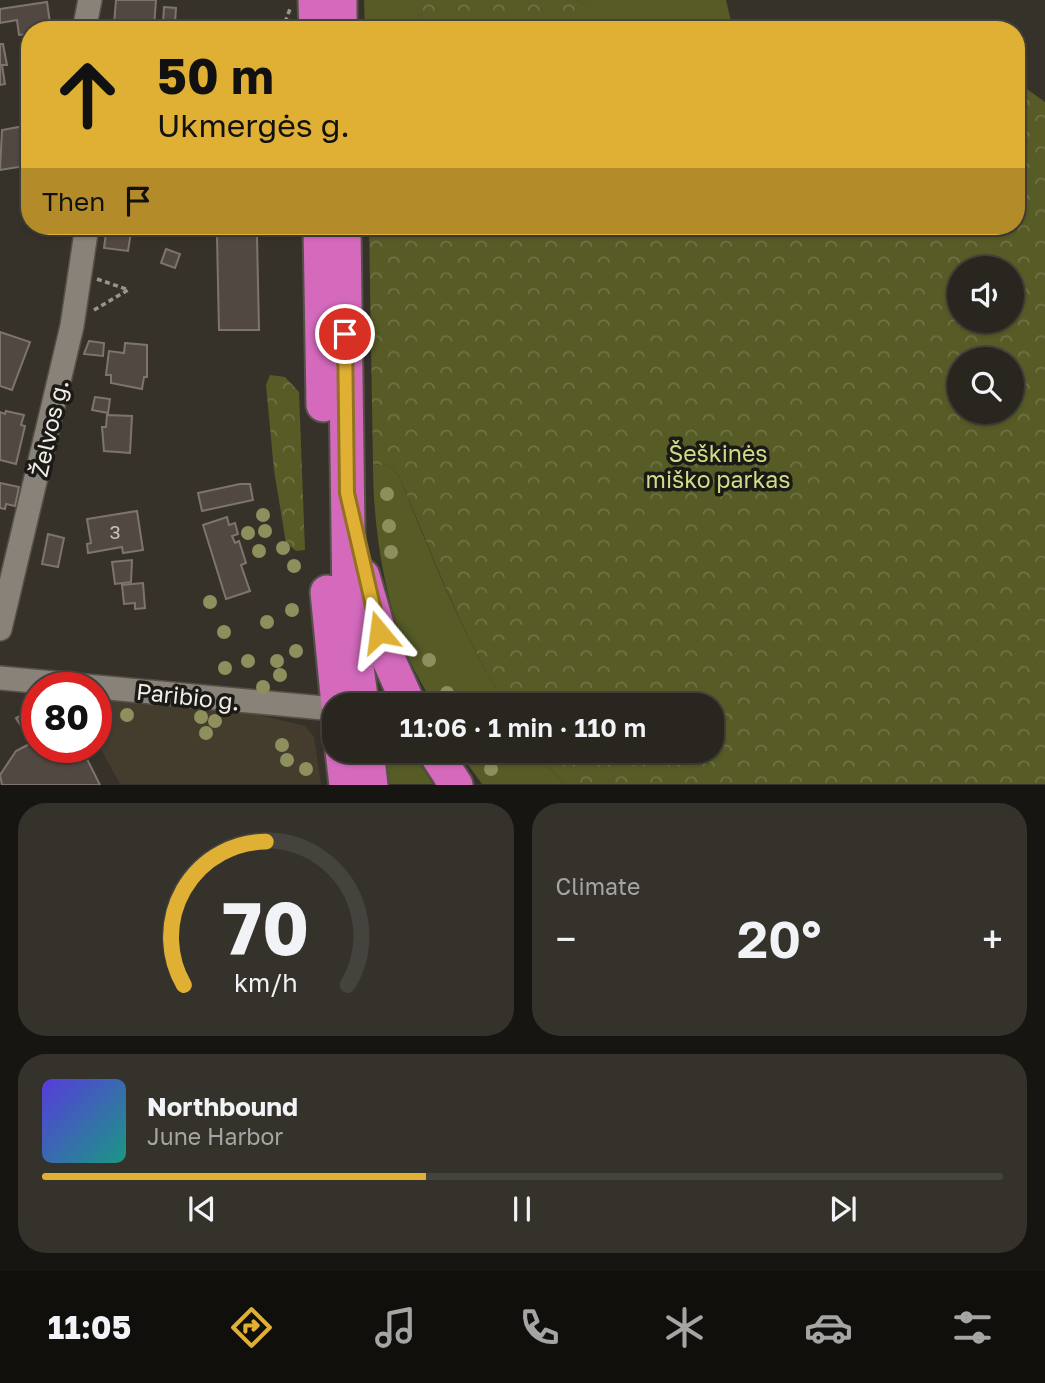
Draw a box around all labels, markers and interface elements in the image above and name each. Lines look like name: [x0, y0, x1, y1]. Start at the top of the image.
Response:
text: 50 m: [157, 46, 274, 105]
icon: ahead: [42, 49, 133, 140]
text: Ukmergės g.: [157, 106, 350, 144]
icon: arrive: [119, 182, 157, 220]
text: Then: [42, 186, 105, 217]
map controls: [947, 256, 1024, 424]
button: sound: [947, 256, 1024, 333]
pin: [315, 304, 375, 364]
icon: arrive: [326, 315, 364, 353]
button: search: [947, 347, 1024, 424]
street label: Želvos g.: [24, 377, 74, 479]
park label: Šeškinės miško parkas: [646, 439, 790, 493]
house number: 3: [109, 520, 121, 543]
position arrow: [342, 595, 416, 669]
speed limit sign: 80: [21, 672, 112, 763]
street label: Paribio g.: [135, 677, 241, 715]
text: 11:06 · 1 min · 110 m: [400, 712, 646, 743]
text: Climate: [556, 872, 640, 900]
text: 70: [222, 885, 309, 972]
text: 20°: [737, 907, 822, 969]
text: −: [556, 916, 576, 961]
text: +: [982, 916, 1003, 961]
text: km/h: [234, 967, 298, 998]
text: Northbound: [147, 1091, 298, 1122]
text: June Harbor: [147, 1122, 283, 1150]
icon: previous: [183, 1190, 221, 1228]
icon: pause: [503, 1190, 541, 1228]
icon: next: [824, 1190, 862, 1228]
icon: directions: [227, 1303, 276, 1352]
icon: music: [371, 1303, 420, 1352]
icon: phone: [515, 1303, 564, 1352]
icon: climate: [660, 1303, 709, 1352]
icon: car: [804, 1303, 853, 1352]
icon: filters: [948, 1303, 997, 1352]
text: 11:05: [48, 1308, 131, 1346]

